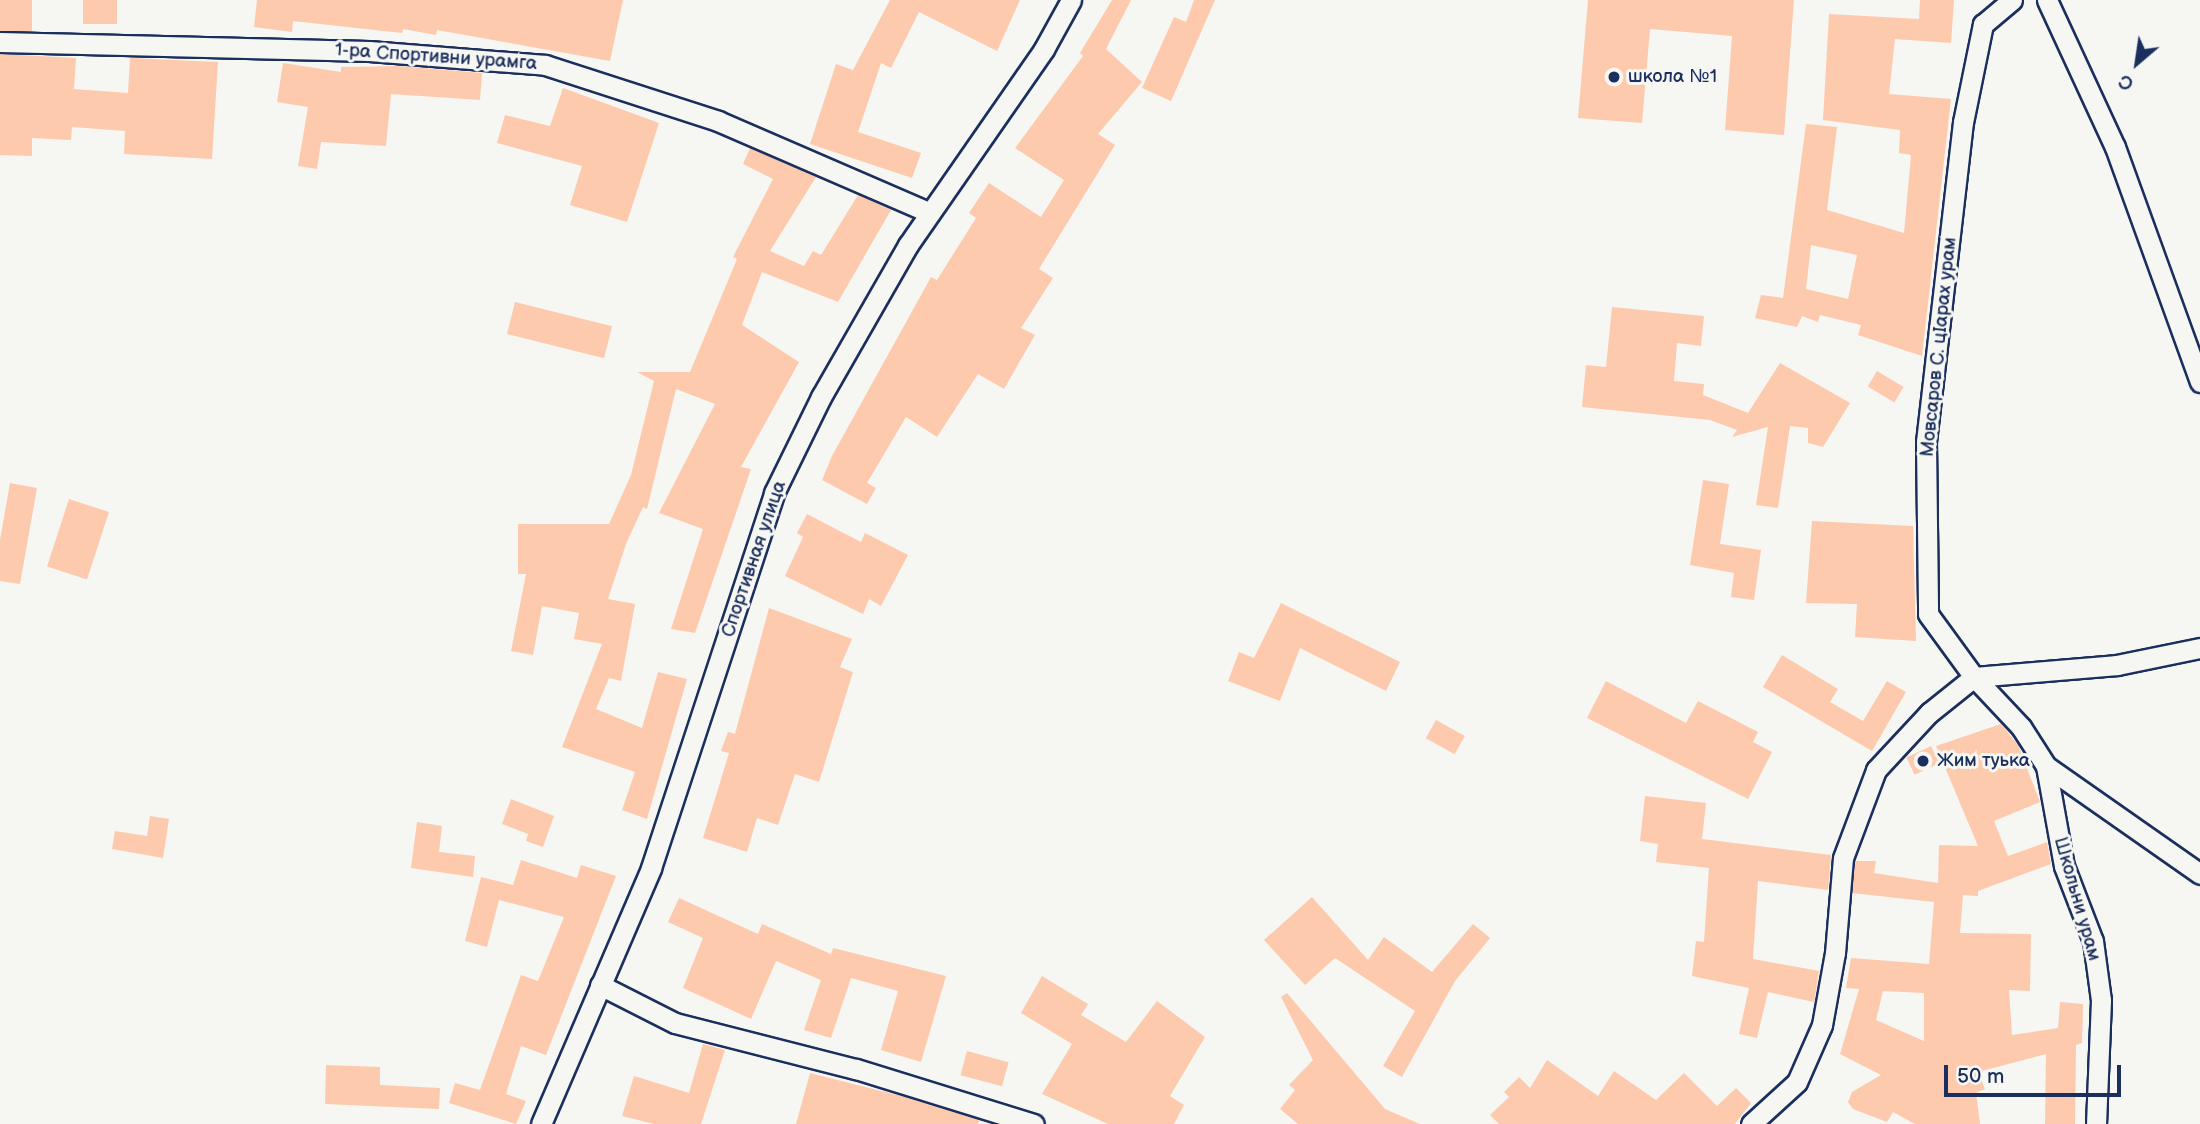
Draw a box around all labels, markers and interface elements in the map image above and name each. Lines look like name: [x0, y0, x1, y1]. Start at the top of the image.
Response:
north arrow: [2102, 28, 2172, 98]
street label: 1-ра Спортивни урамга: [334, 39, 538, 75]
place label: школа №1: [1628, 66, 1717, 88]
marker: школа №1: [1606, 69, 1622, 85]
text: С: [2115, 69, 2138, 95]
street label: Мовсаров С. цIарах урам: [1916, 236, 1962, 458]
street label: Спортивная улица: [717, 478, 791, 640]
place label: Жим туька: [1937, 750, 2030, 772]
marker: Жим туька: [1915, 753, 1931, 769]
street label: Школьни урам: [2048, 834, 2106, 964]
scale bar: [1948, 1050, 2125, 1094]
text: 50 m: [1957, 1064, 2004, 1089]

